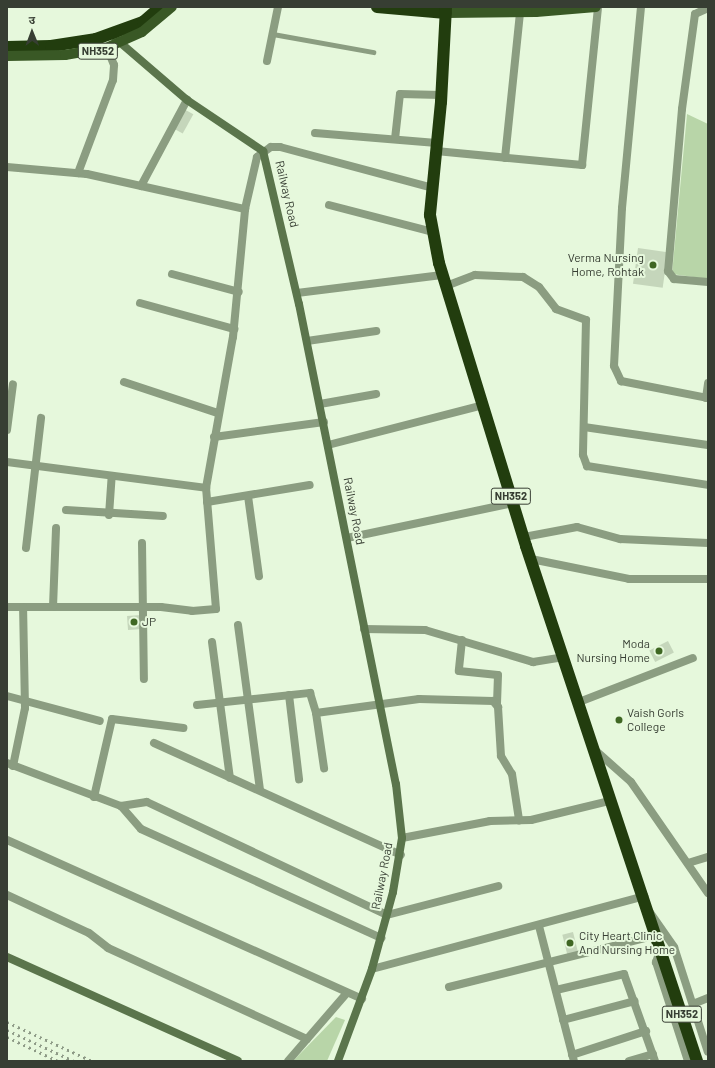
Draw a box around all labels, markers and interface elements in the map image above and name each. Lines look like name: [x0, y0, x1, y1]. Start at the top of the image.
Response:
north arrow: [12, 12, 52, 52]
text: उ: [28, 13, 35, 26]
road number: NH352: [77, 42, 119, 60]
street label: Railway Road: [272, 159, 302, 229]
place label: Verma Nursing Home, Rohtak: [568, 251, 644, 279]
marker: Verma Nursing Home, Rohtak: [647, 259, 659, 271]
street label: Railway Road: [340, 476, 368, 546]
road number: NH352: [490, 487, 532, 505]
place label: JP: [142, 615, 156, 629]
marker: JP: [129, 617, 139, 627]
place label: Moda Nursing Home: [576, 637, 650, 665]
marker: Moda Nursing Home: [653, 645, 665, 657]
place label: Vaish Gorls College: [627, 706, 684, 734]
marker: Vaish Gorls College: [614, 715, 624, 725]
street label: Railway Road: [368, 841, 396, 911]
place label: City Heart Clinic And Nursing Home: [579, 929, 675, 957]
marker: City Heart Clinic And Nursing Home: [564, 937, 576, 949]
road number: NH352: [661, 1005, 703, 1023]

